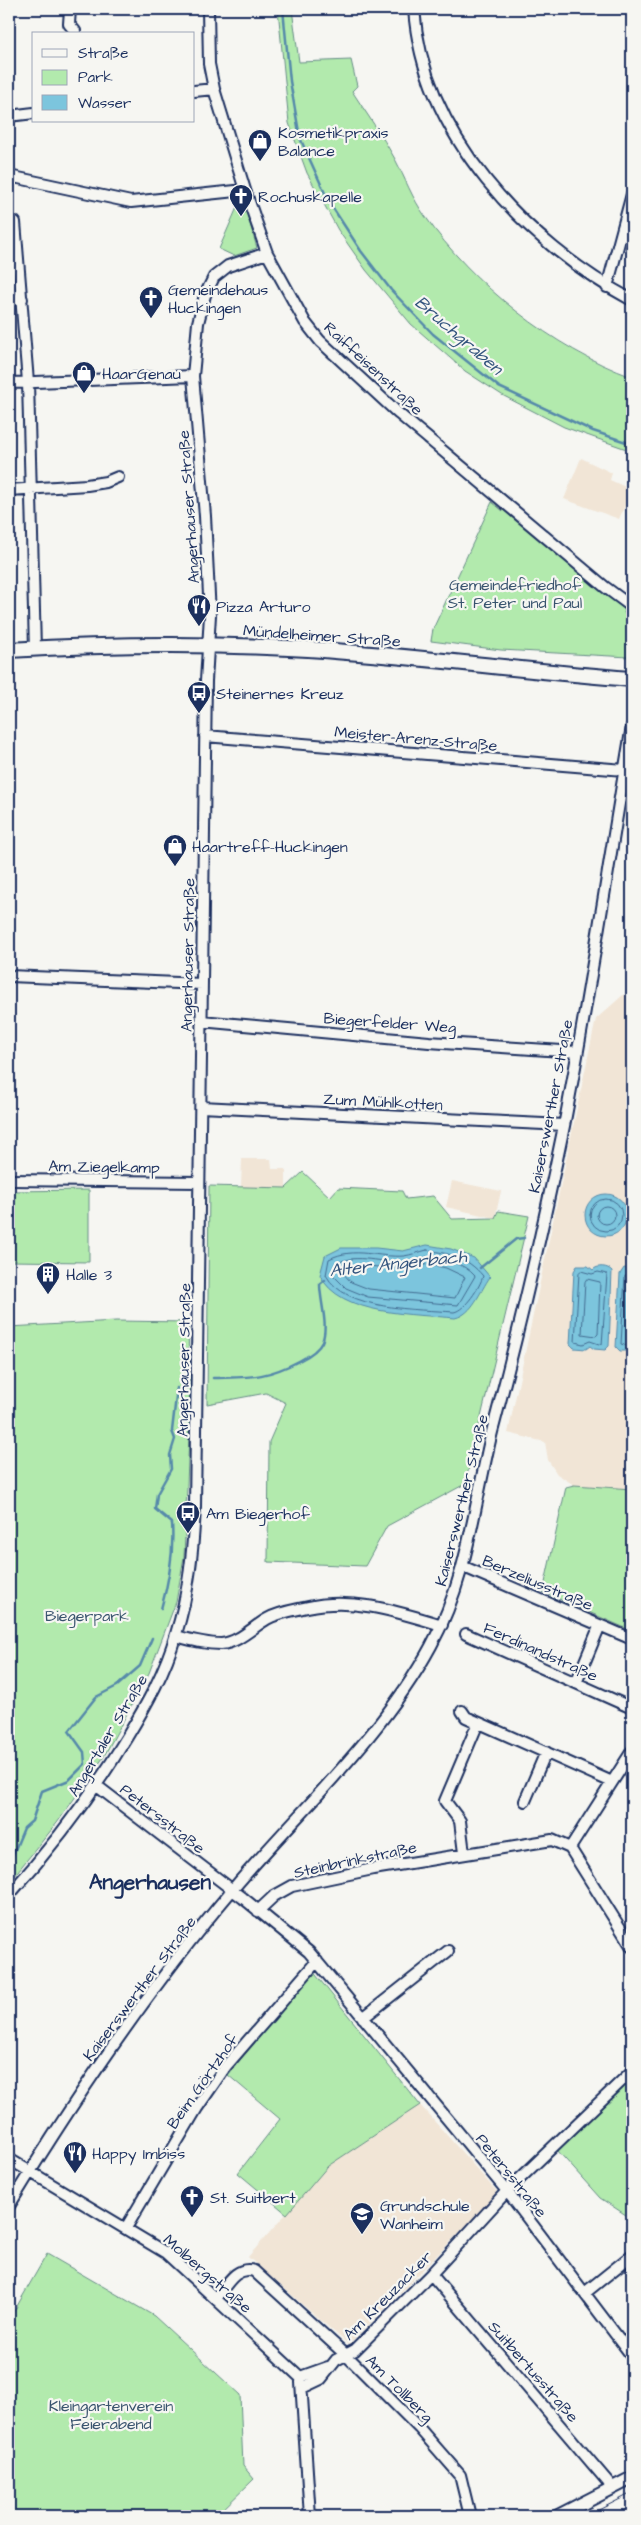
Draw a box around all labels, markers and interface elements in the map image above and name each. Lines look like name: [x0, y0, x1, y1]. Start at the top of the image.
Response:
legend: [32, 32, 195, 122]
text: Straße: [78, 43, 128, 64]
text: Park: [78, 67, 113, 88]
text: Wasser: [78, 93, 131, 114]
place label: Kosmetikpraxis Balance: [278, 122, 388, 162]
shop icon: Kosmetikpraxis Balance: [247, 128, 273, 162]
church icon: Rochuskapelle: [228, 183, 254, 217]
place label: Rochuskapelle: [258, 186, 362, 208]
place label: Gemeindehaus Huckingen: [168, 279, 268, 320]
church icon: Gemeindehaus Huckingen: [138, 285, 164, 319]
water label: Bruchgraben: [409, 290, 510, 383]
street label: Raiffeisenstraße: [319, 317, 428, 421]
shop icon: HaarGenau: [71, 360, 97, 394]
place label: HaarGenau: [102, 363, 181, 385]
street label: Angerhauser Straße: [173, 429, 206, 584]
park label: Gemeindefriedhof St. Peter und Paul: [448, 574, 582, 614]
restaurant icon: Pizza Arturo: [186, 593, 212, 627]
place label: Pizza Arturo: [216, 596, 311, 618]
street label: Mündelheimer Straße: [242, 620, 402, 652]
bus stop icon: Steinernes Kreuz: [186, 680, 212, 714]
place label: Steinernes Kreuz: [216, 683, 344, 705]
street label: Meister-Arenz-Straße: [333, 721, 499, 757]
shop icon: Haartreff-Huckingen: [162, 833, 188, 867]
place label: Haartreff-Huckingen: [192, 836, 348, 859]
street label: Angerhauser Straße: [176, 878, 201, 1032]
street label: Biegerfelder Weg: [323, 1007, 457, 1040]
street label: Kaiserswerther Straße: [523, 1017, 579, 1195]
street label: Zum Mühlkotten: [323, 1088, 443, 1116]
street label: Am Ziegelkamp: [48, 1155, 160, 1180]
water label: Alter Angerbach: [328, 1244, 469, 1284]
building icon: Halle 3: [35, 1261, 61, 1295]
place label: Halle 3: [66, 1264, 112, 1286]
street label: Angerhauser Straße: [172, 1283, 197, 1437]
street label: Kaiserswerther Straße: [430, 1412, 494, 1588]
bus stop icon: Am Biegerhof: [175, 1500, 201, 1534]
place label: Am Biegerhof: [206, 1503, 310, 1526]
street label: Berzeliusstraße: [479, 1550, 597, 1616]
park label: Biegerpark: [45, 1605, 129, 1628]
street label: Ferdinandstraße: [480, 1617, 602, 1687]
street label: Angertaler Straße: [63, 1670, 154, 1801]
street label: Petersstraße: [115, 1779, 210, 1859]
street label: Steinbrinkstraße: [292, 1836, 419, 1884]
district label: Angerhausen: [89, 1868, 211, 1899]
street label: Kaiserswerther Straße: [78, 1911, 202, 2066]
street label: Beim Görtzhof: [162, 2029, 244, 2133]
street label: Petersstraße: [470, 2129, 552, 2223]
restaurant icon: Happy Imbiss: [62, 2140, 88, 2174]
place label: Happy Imbiss: [92, 2143, 185, 2166]
church icon: St. Suitbert: [179, 2184, 205, 2218]
place label: St. Suitbert: [210, 2187, 296, 2209]
place label: Grundschule Wanheim: [380, 2195, 470, 2235]
school or university icon: Grundschule Wanheim: [349, 2201, 375, 2235]
street label: Molbergstraße: [158, 2229, 257, 2319]
street label: Am Kreuzacker: [338, 2246, 437, 2345]
street label: Suitbertusstraße: [483, 2316, 584, 2427]
street label: Am Tollberg: [360, 2350, 438, 2428]
park label: Kleingartenverein Feierabend: [49, 2395, 173, 2435]

